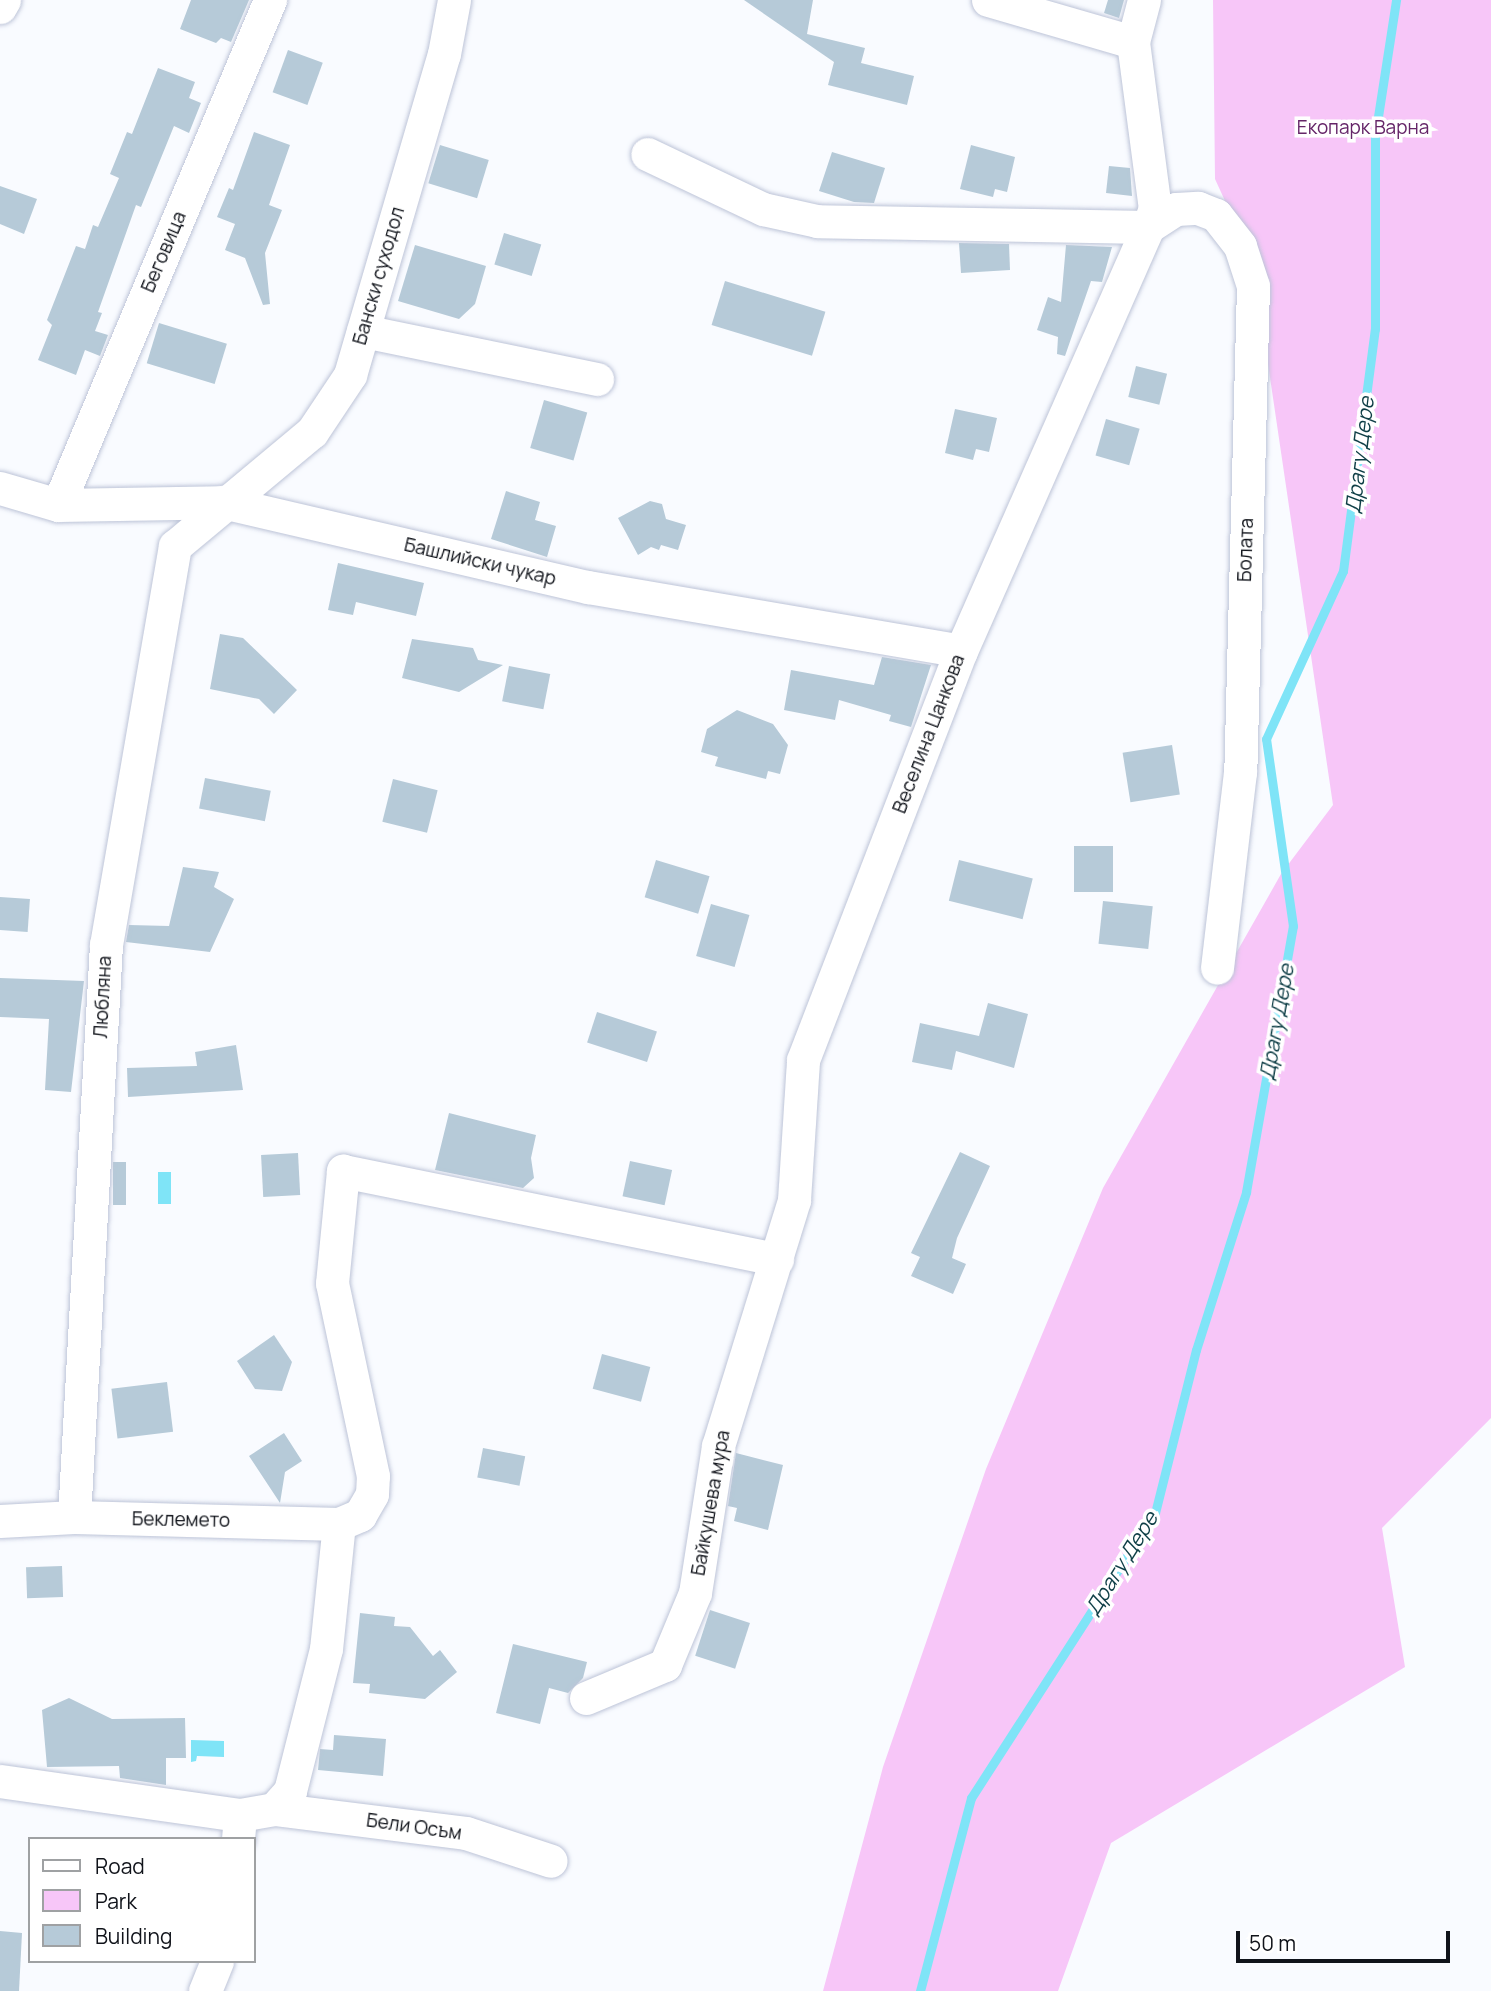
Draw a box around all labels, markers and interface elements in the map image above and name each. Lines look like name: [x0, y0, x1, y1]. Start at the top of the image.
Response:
park label: Екопарк Варна: [1297, 117, 1429, 139]
street label: Бански суходол: [348, 204, 410, 348]
street label: Беговица: [137, 208, 191, 296]
water label: Драгу Дере: [1339, 395, 1379, 515]
street label: Болата: [1233, 518, 1259, 582]
street label: Башлийски чукар: [402, 533, 558, 591]
street label: Веселина Цанкова: [888, 651, 970, 817]
street label: Любляна: [89, 955, 117, 1039]
water label: Драгу Дере: [1253, 962, 1299, 1082]
street label: Байкушева мура: [687, 1428, 735, 1578]
water label: Драгу Дере: [1079, 1507, 1163, 1619]
street label: Беклемето: [132, 1508, 230, 1532]
street label: Бели Осъм: [365, 1809, 463, 1845]
legend: [28, 1837, 256, 1963]
text: Road: [95, 1852, 145, 1880]
text: Park: [95, 1887, 137, 1915]
scale bar: [1239, 1918, 1452, 1962]
text: Building: [95, 1922, 172, 1950]
text: 50 m: [1249, 1929, 1296, 1957]

